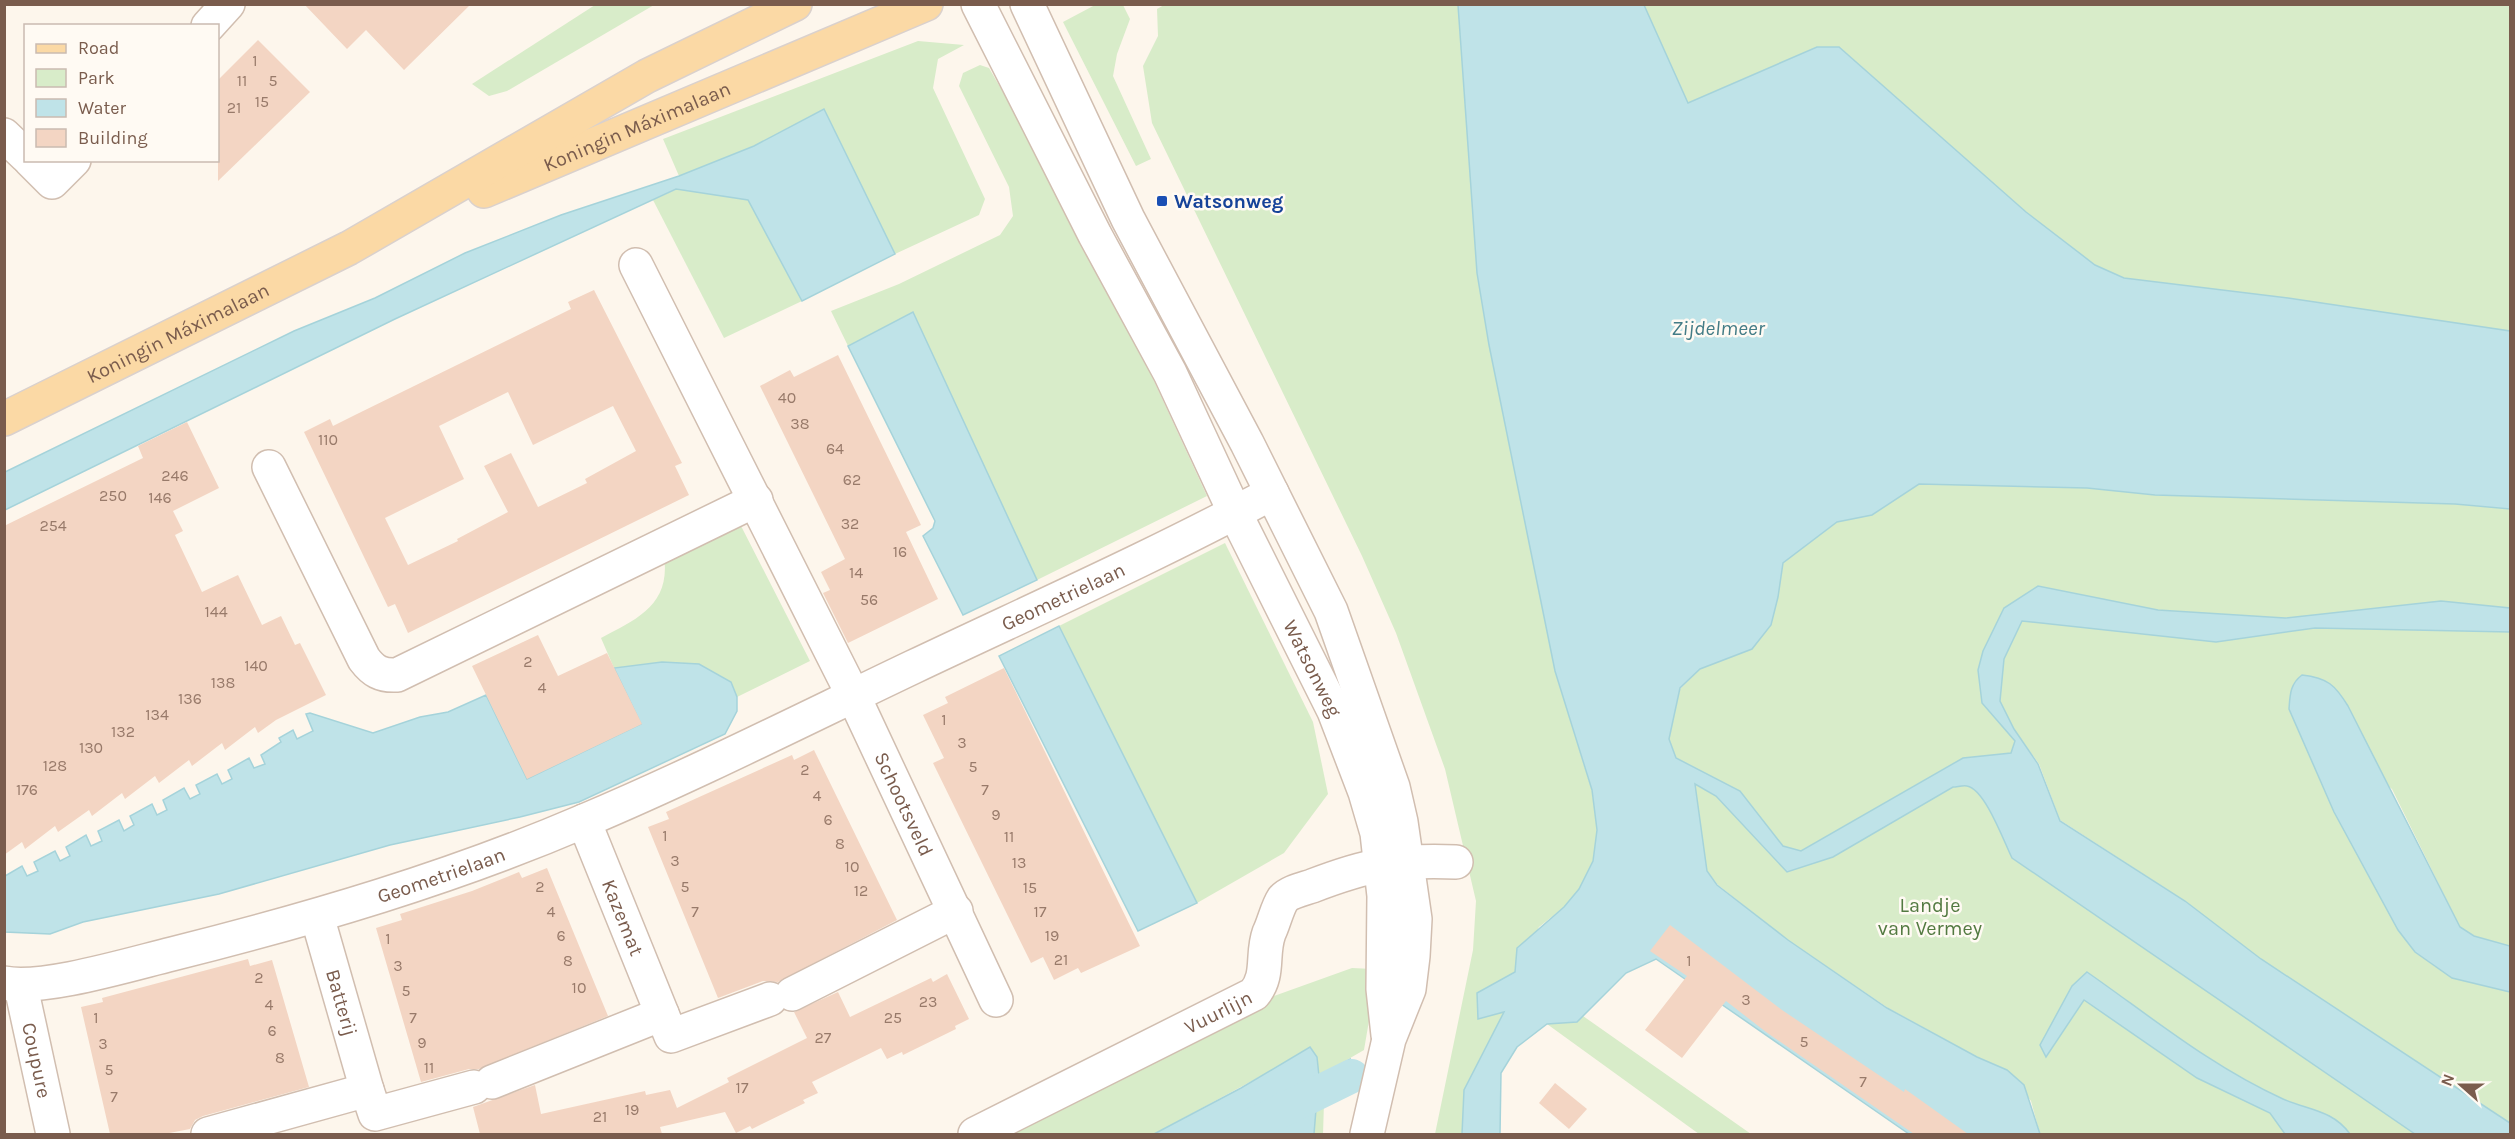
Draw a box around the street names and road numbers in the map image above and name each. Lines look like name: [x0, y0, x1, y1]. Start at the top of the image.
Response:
street label: Koningin Máximalaan: [540, 77, 734, 176]
street label: Koningin Máximalaan: [83, 278, 273, 388]
street label: Geometrielaan: [998, 558, 1129, 635]
street label: Watsonweg: [1279, 616, 1347, 721]
street label: Schootsveld: [870, 748, 938, 860]
street label: Geometrielaan: [374, 842, 508, 908]
street label: Kazemat: [597, 876, 649, 959]
street label: Batterij: [321, 967, 362, 1038]
street label: Vuurlijn: [1180, 985, 1256, 1039]
street label: Coupure: [18, 1020, 56, 1100]

